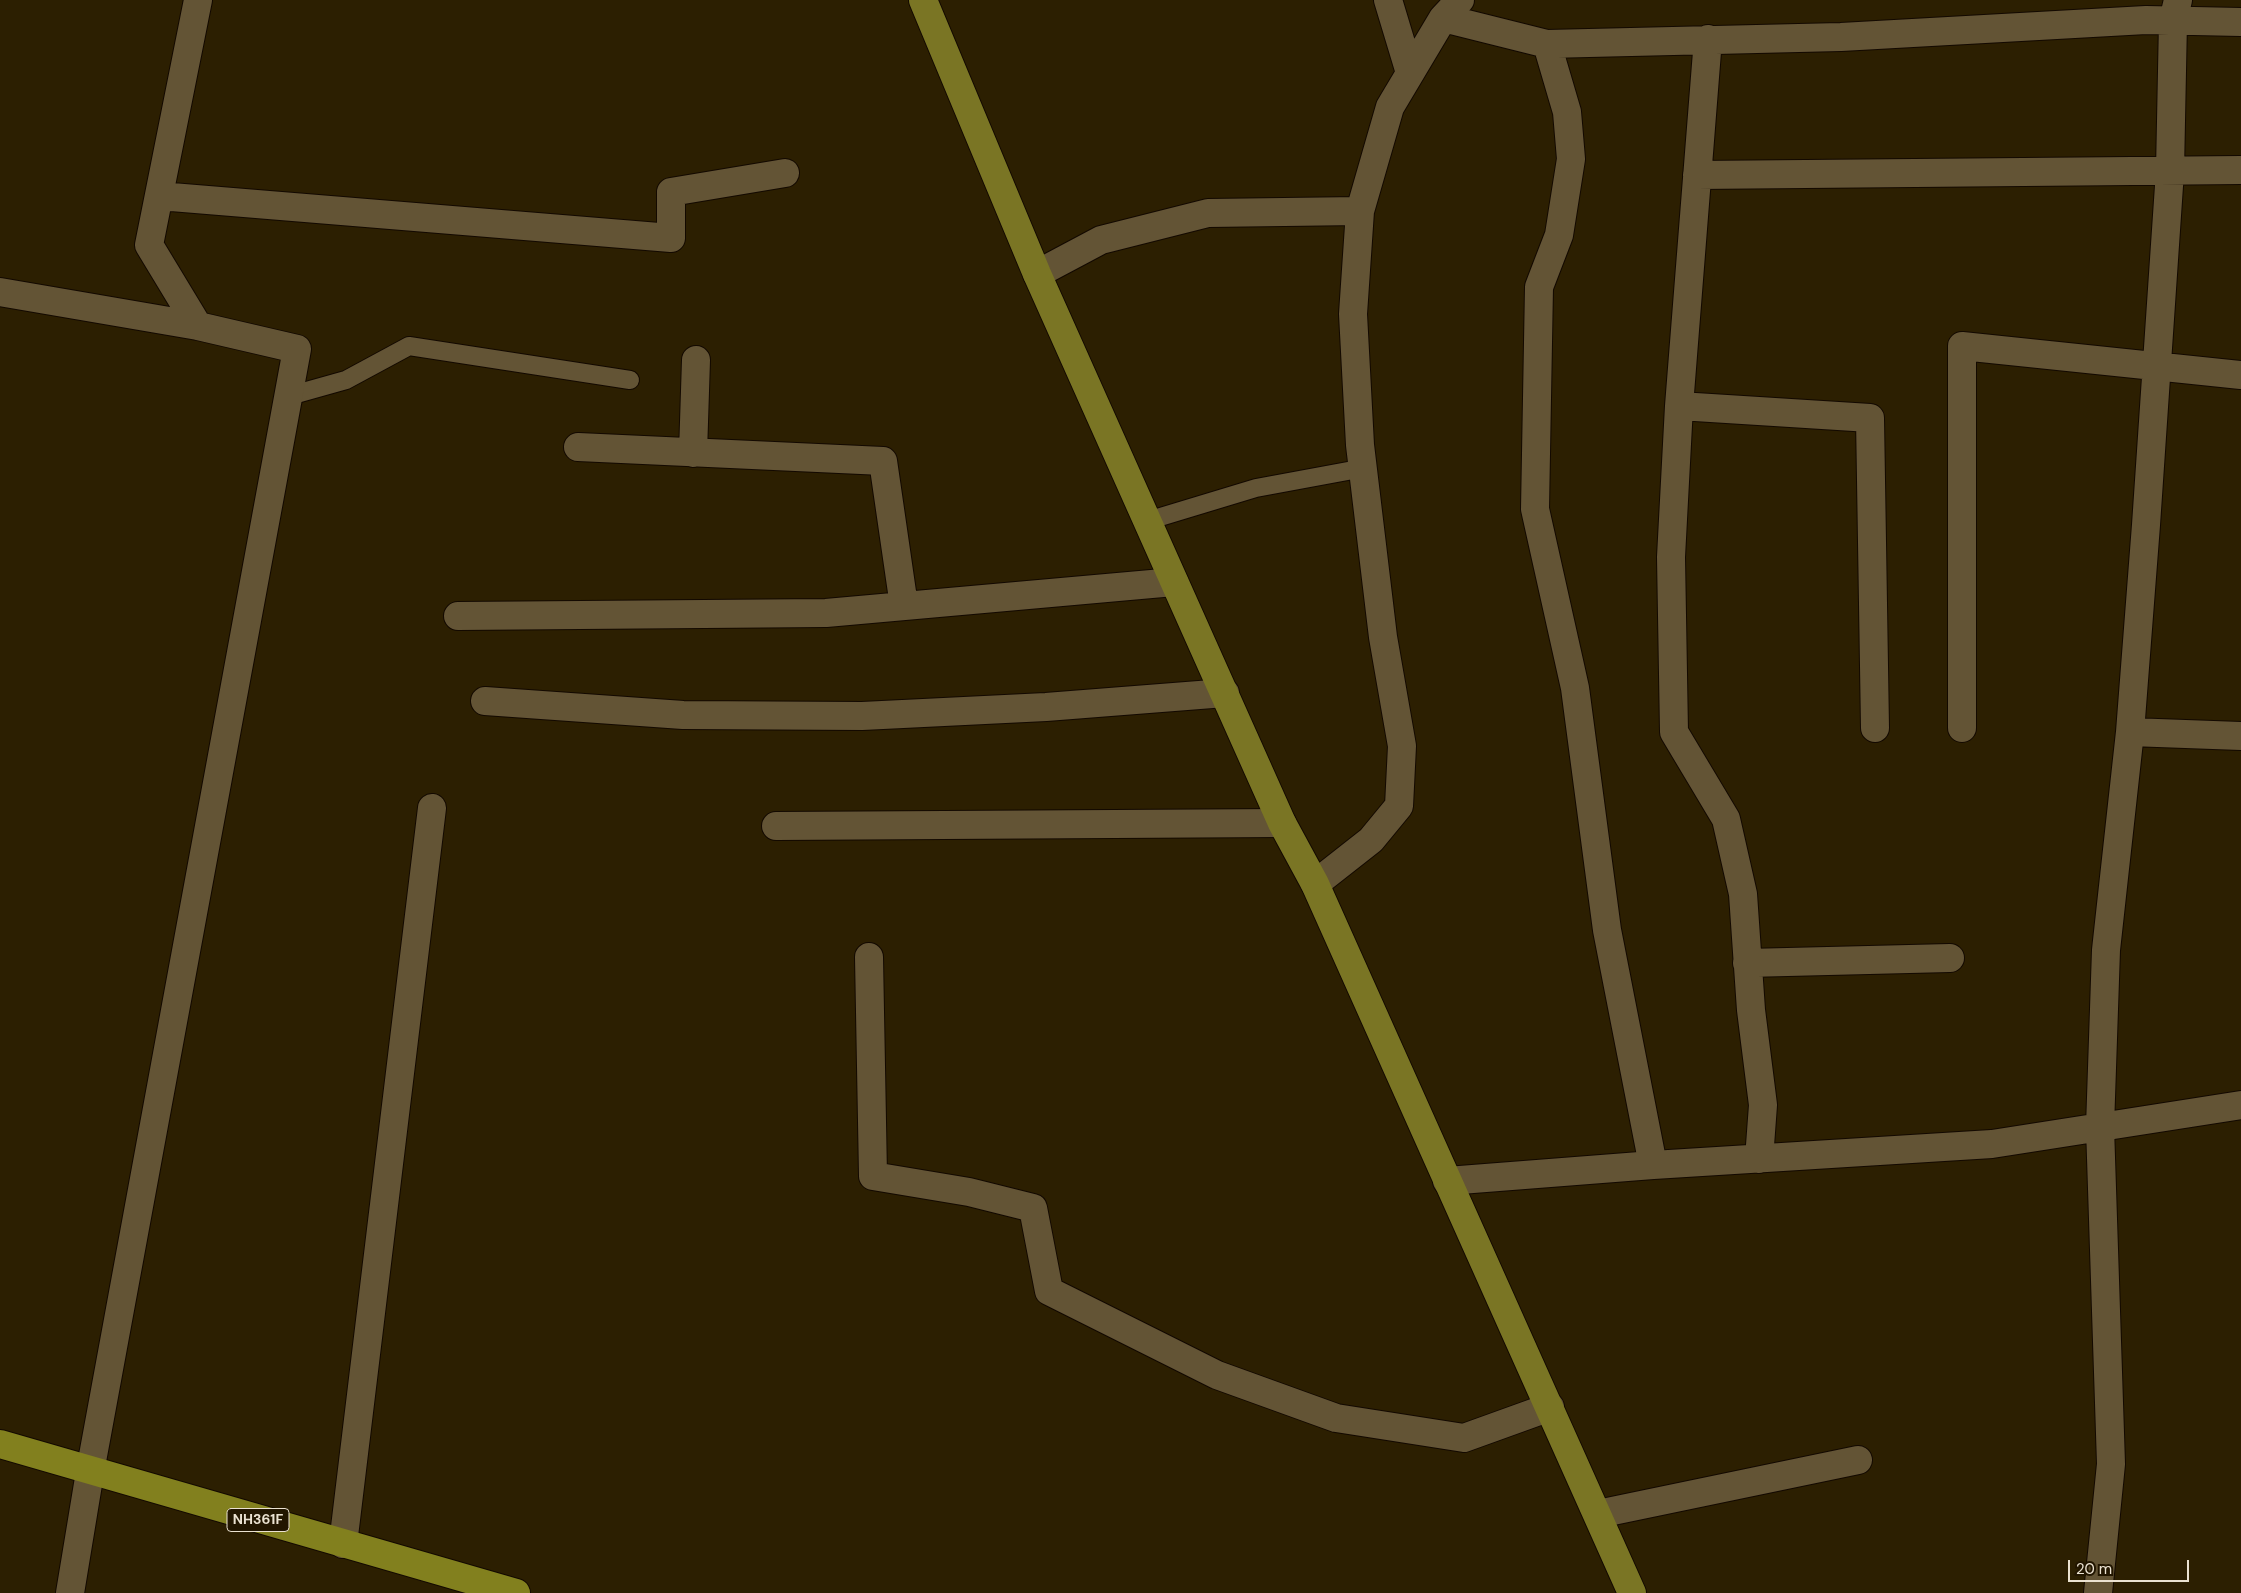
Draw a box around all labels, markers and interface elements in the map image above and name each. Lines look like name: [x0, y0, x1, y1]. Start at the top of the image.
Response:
road number: NH361F: [227, 1508, 289, 1532]
scale bar: [2071, 1550, 2192, 1582]
text: 20 m: [2076, 1559, 2112, 1579]

